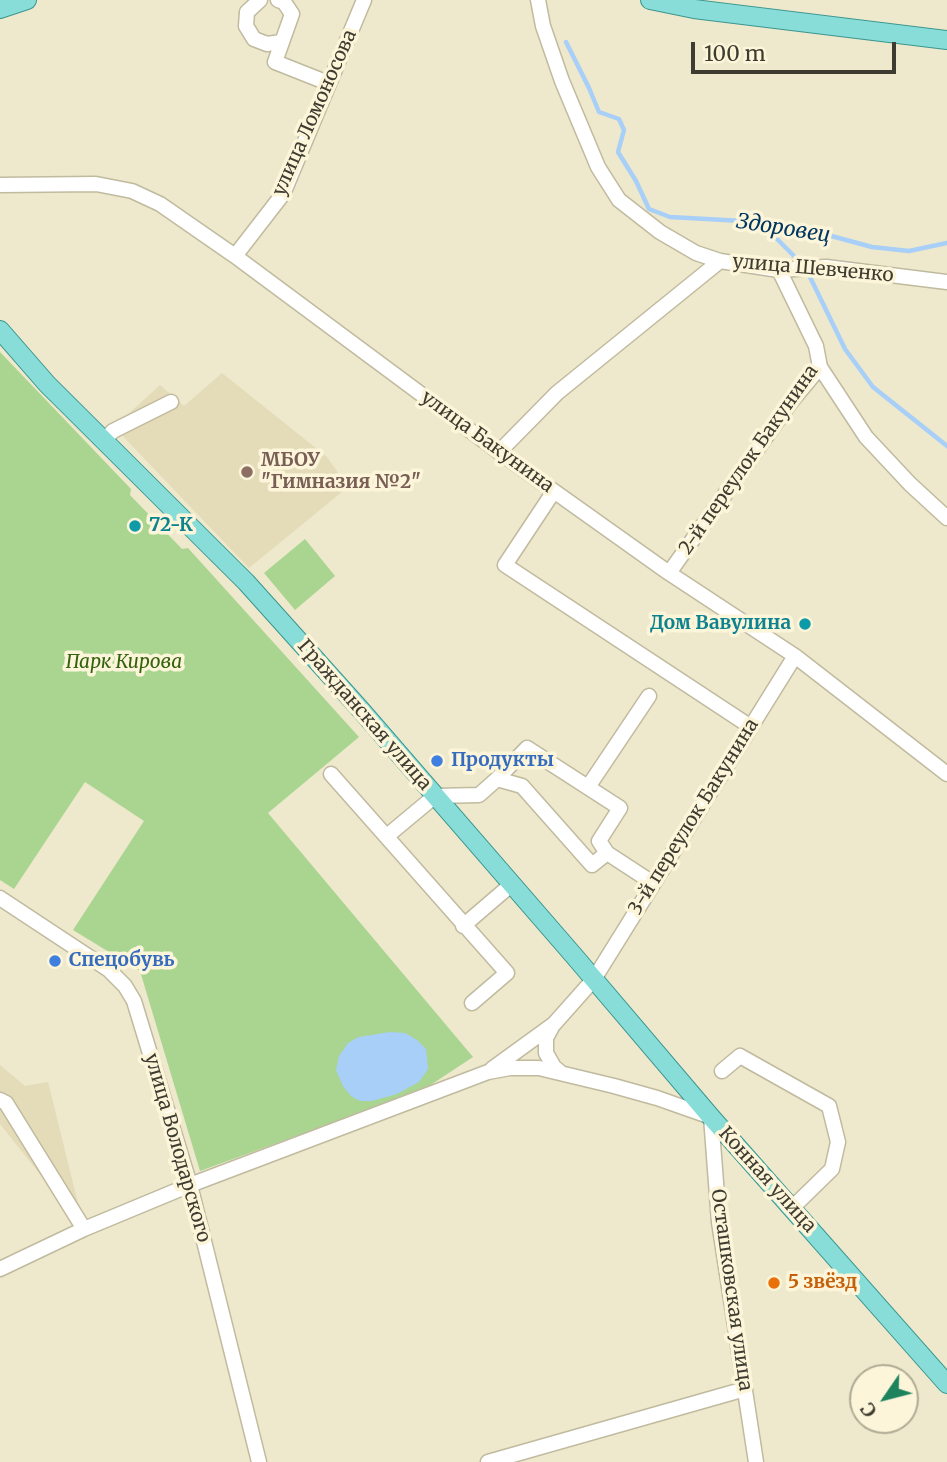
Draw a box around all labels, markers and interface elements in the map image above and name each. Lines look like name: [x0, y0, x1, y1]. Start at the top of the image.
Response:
street label: улица Ломоносова: [268, 26, 362, 200]
scale bar: [695, 28, 900, 72]
text: 100 m: [704, 40, 766, 67]
water label: Здоровец: [734, 209, 832, 249]
street label: улица Шевченко: [732, 251, 894, 287]
street label: 2-й переулок Бакунина: [675, 361, 823, 559]
street label: улица Бакунина: [416, 386, 558, 498]
place label: МБОУ "Гимназия №2": [261, 450, 421, 494]
marker: МБОУ "Гимназия №2": [239, 464, 255, 480]
place label: 72-К: [149, 515, 193, 537]
marker: 72-К: [127, 518, 143, 534]
place label: Дом Вавулина: [650, 613, 791, 635]
marker: Дом Вавулина: [797, 616, 813, 632]
street label: Гражданская улица: [292, 635, 436, 795]
park label: Парк Кирова: [66, 652, 182, 674]
street label: 3-й переулок Бакунина: [624, 715, 764, 919]
place label: Продукты: [451, 750, 554, 772]
marker: Продукты: [429, 753, 445, 769]
place label: Спецобувь: [69, 950, 174, 972]
marker: Спецобувь: [47, 953, 63, 969]
street label: улица Володарского: [139, 1051, 215, 1245]
street label: Конная улица: [714, 1122, 820, 1238]
street label: Осташковская улица: [706, 1188, 756, 1392]
place label: 5 звёзд: [788, 1272, 857, 1294]
marker: 5 звёзд: [766, 1275, 782, 1291]
north arrow: [849, 1364, 919, 1434]
text: С: [855, 1398, 882, 1422]

